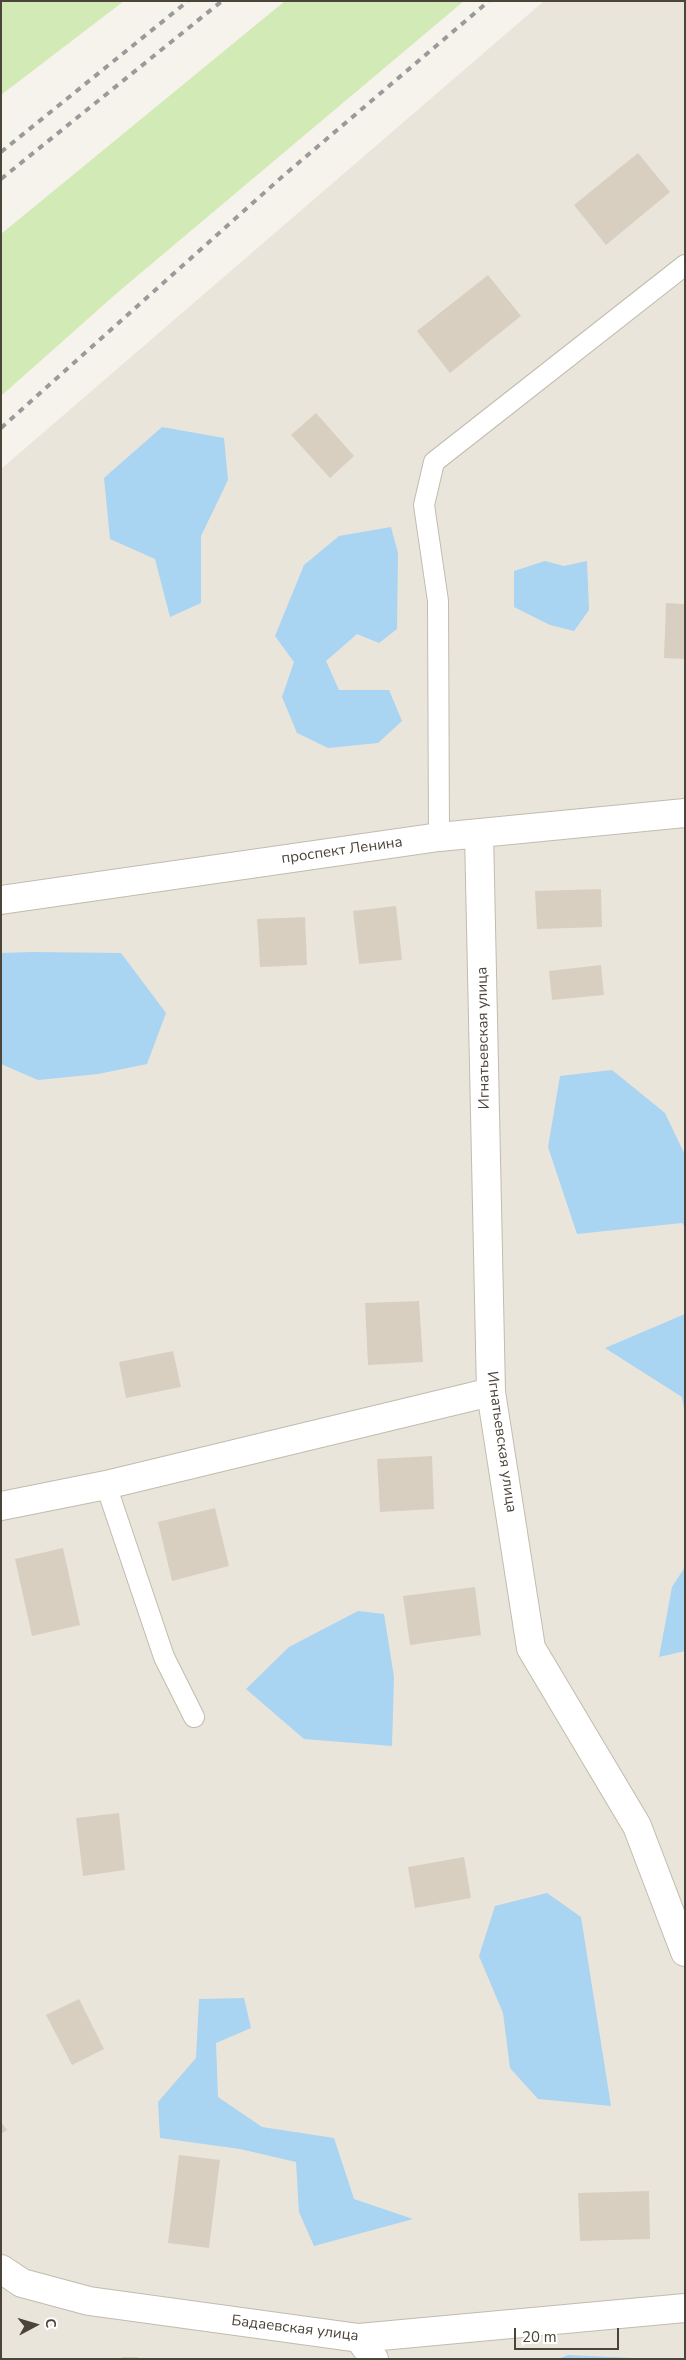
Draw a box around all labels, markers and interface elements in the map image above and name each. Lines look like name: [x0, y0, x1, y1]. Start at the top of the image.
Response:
street label: проспект Ленина: [280, 834, 404, 868]
street label: Игнатьевская улица: [474, 967, 494, 1109]
street label: Игнатьевская улица: [482, 1370, 520, 1514]
north arrow: [10, 2300, 60, 2350]
street label: Бадаевская улица: [230, 2312, 360, 2346]
text: С: [40, 2318, 60, 2329]
scale bar: [516, 2318, 621, 2350]
text: 20 m: [522, 2327, 557, 2347]

